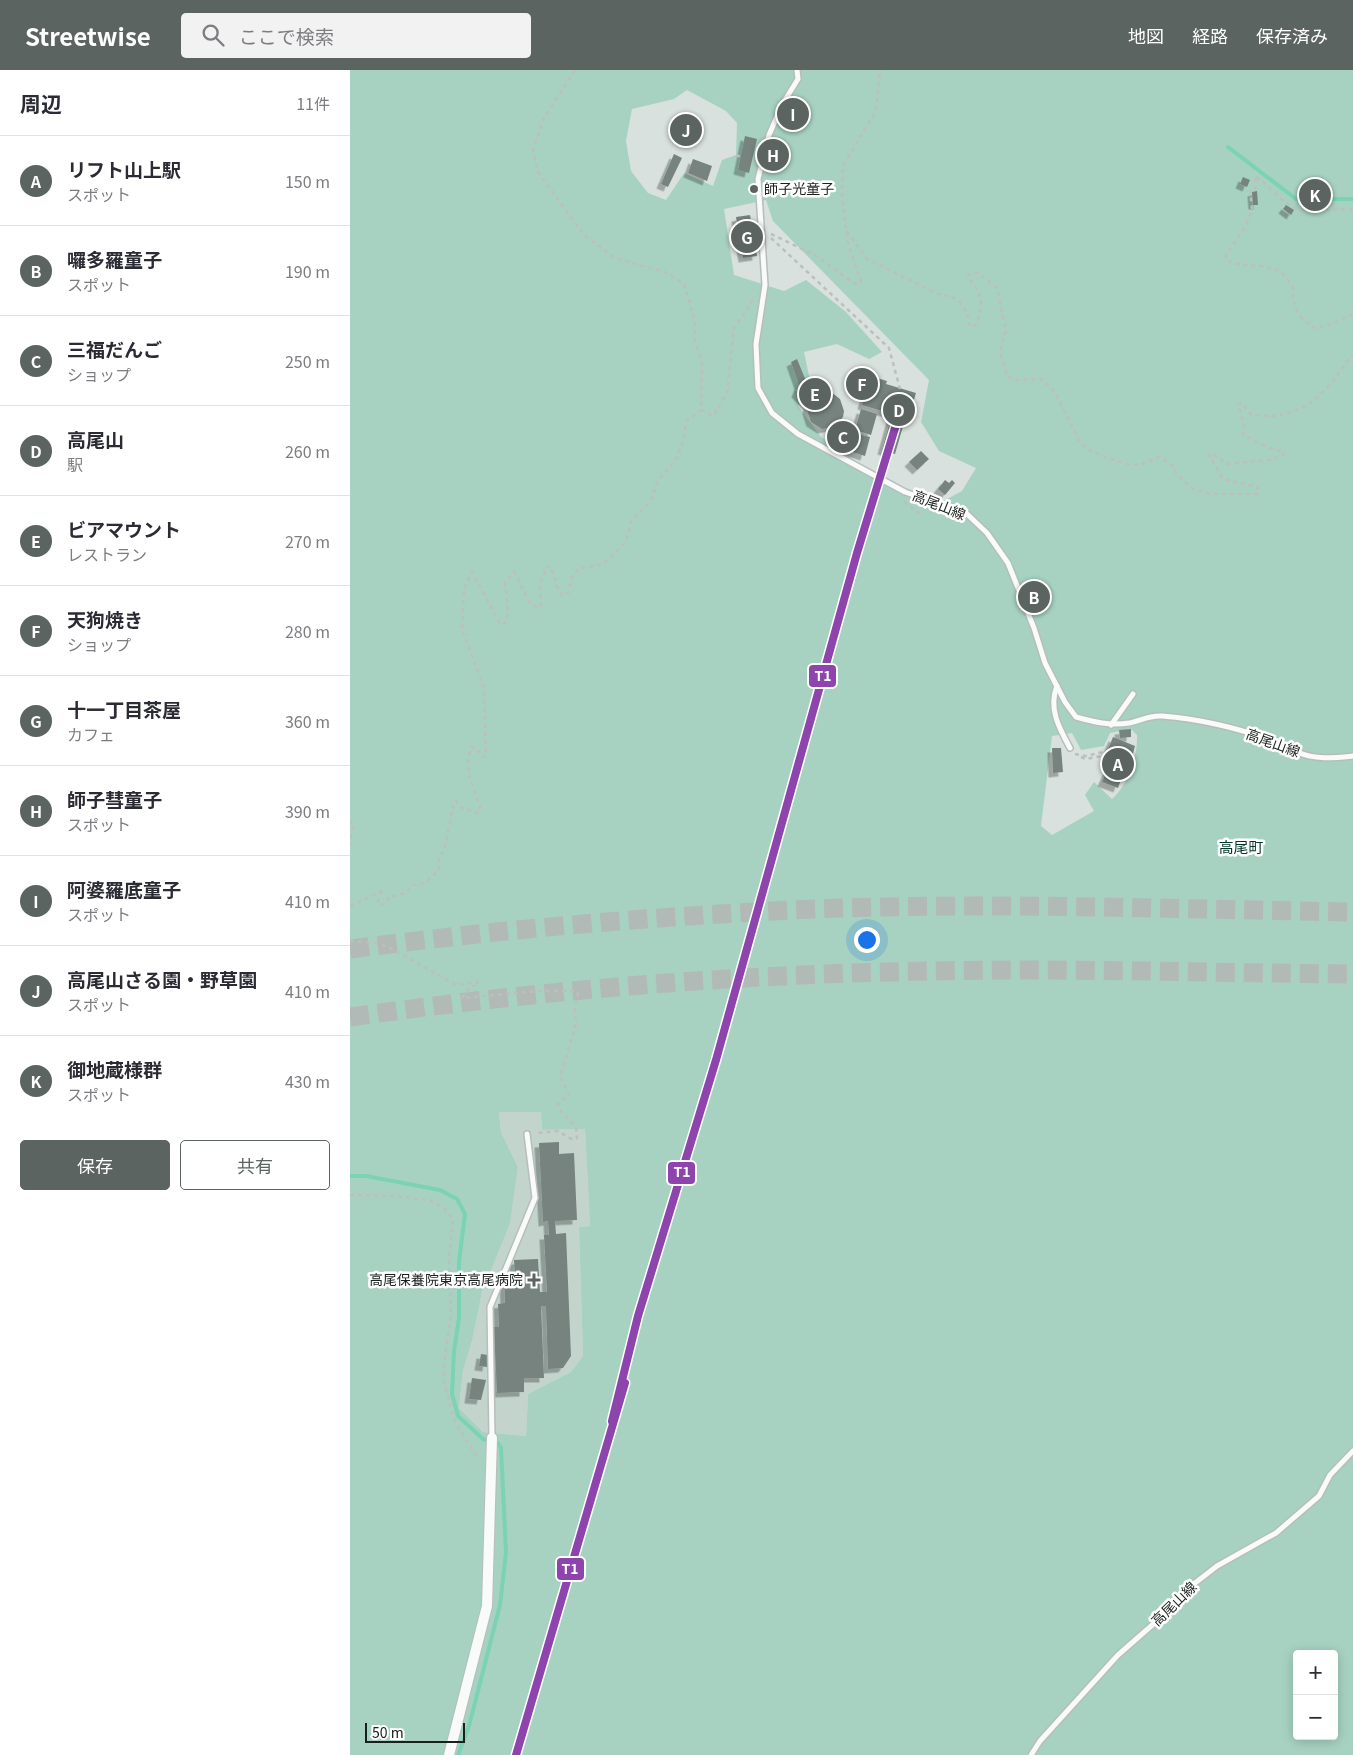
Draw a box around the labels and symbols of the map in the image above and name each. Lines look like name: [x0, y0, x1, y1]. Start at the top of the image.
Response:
pin: I: [777, 95, 809, 133]
pin: J: [670, 111, 702, 149]
pin: H: [757, 136, 789, 174]
pin: K: [1299, 176, 1331, 214]
place label: 師子光童子: [764, 178, 834, 198]
marker: 師子光童子: [748, 183, 760, 195]
pin: G: [731, 218, 763, 256]
pin: F: [846, 365, 878, 403]
pin: E: [799, 375, 831, 413]
pin: D: [883, 391, 915, 429]
pin: C: [827, 418, 859, 456]
street label: 高尾山線: [910, 484, 969, 524]
pin: B: [1018, 578, 1050, 616]
line badge: T1: [808, 664, 837, 688]
text: T1: [814, 665, 832, 685]
street label: 高尾山線: [1244, 723, 1303, 761]
pin: A: [1102, 745, 1134, 783]
district label: 高尾町: [1218, 836, 1264, 857]
your location: [854, 927, 880, 953]
line badge: T1: [667, 1161, 696, 1185]
text: T1: [673, 1161, 691, 1181]
place label: 高尾保養院東京高尾病院: [369, 1269, 523, 1289]
marker: 高尾保養院東京高尾病院: [527, 1273, 541, 1287]
line badge: T1: [556, 1557, 585, 1581]
text: T1: [561, 1558, 579, 1578]
street label: 高尾山線: [1146, 1577, 1200, 1630]
scale bar: [365, 1720, 465, 1743]

